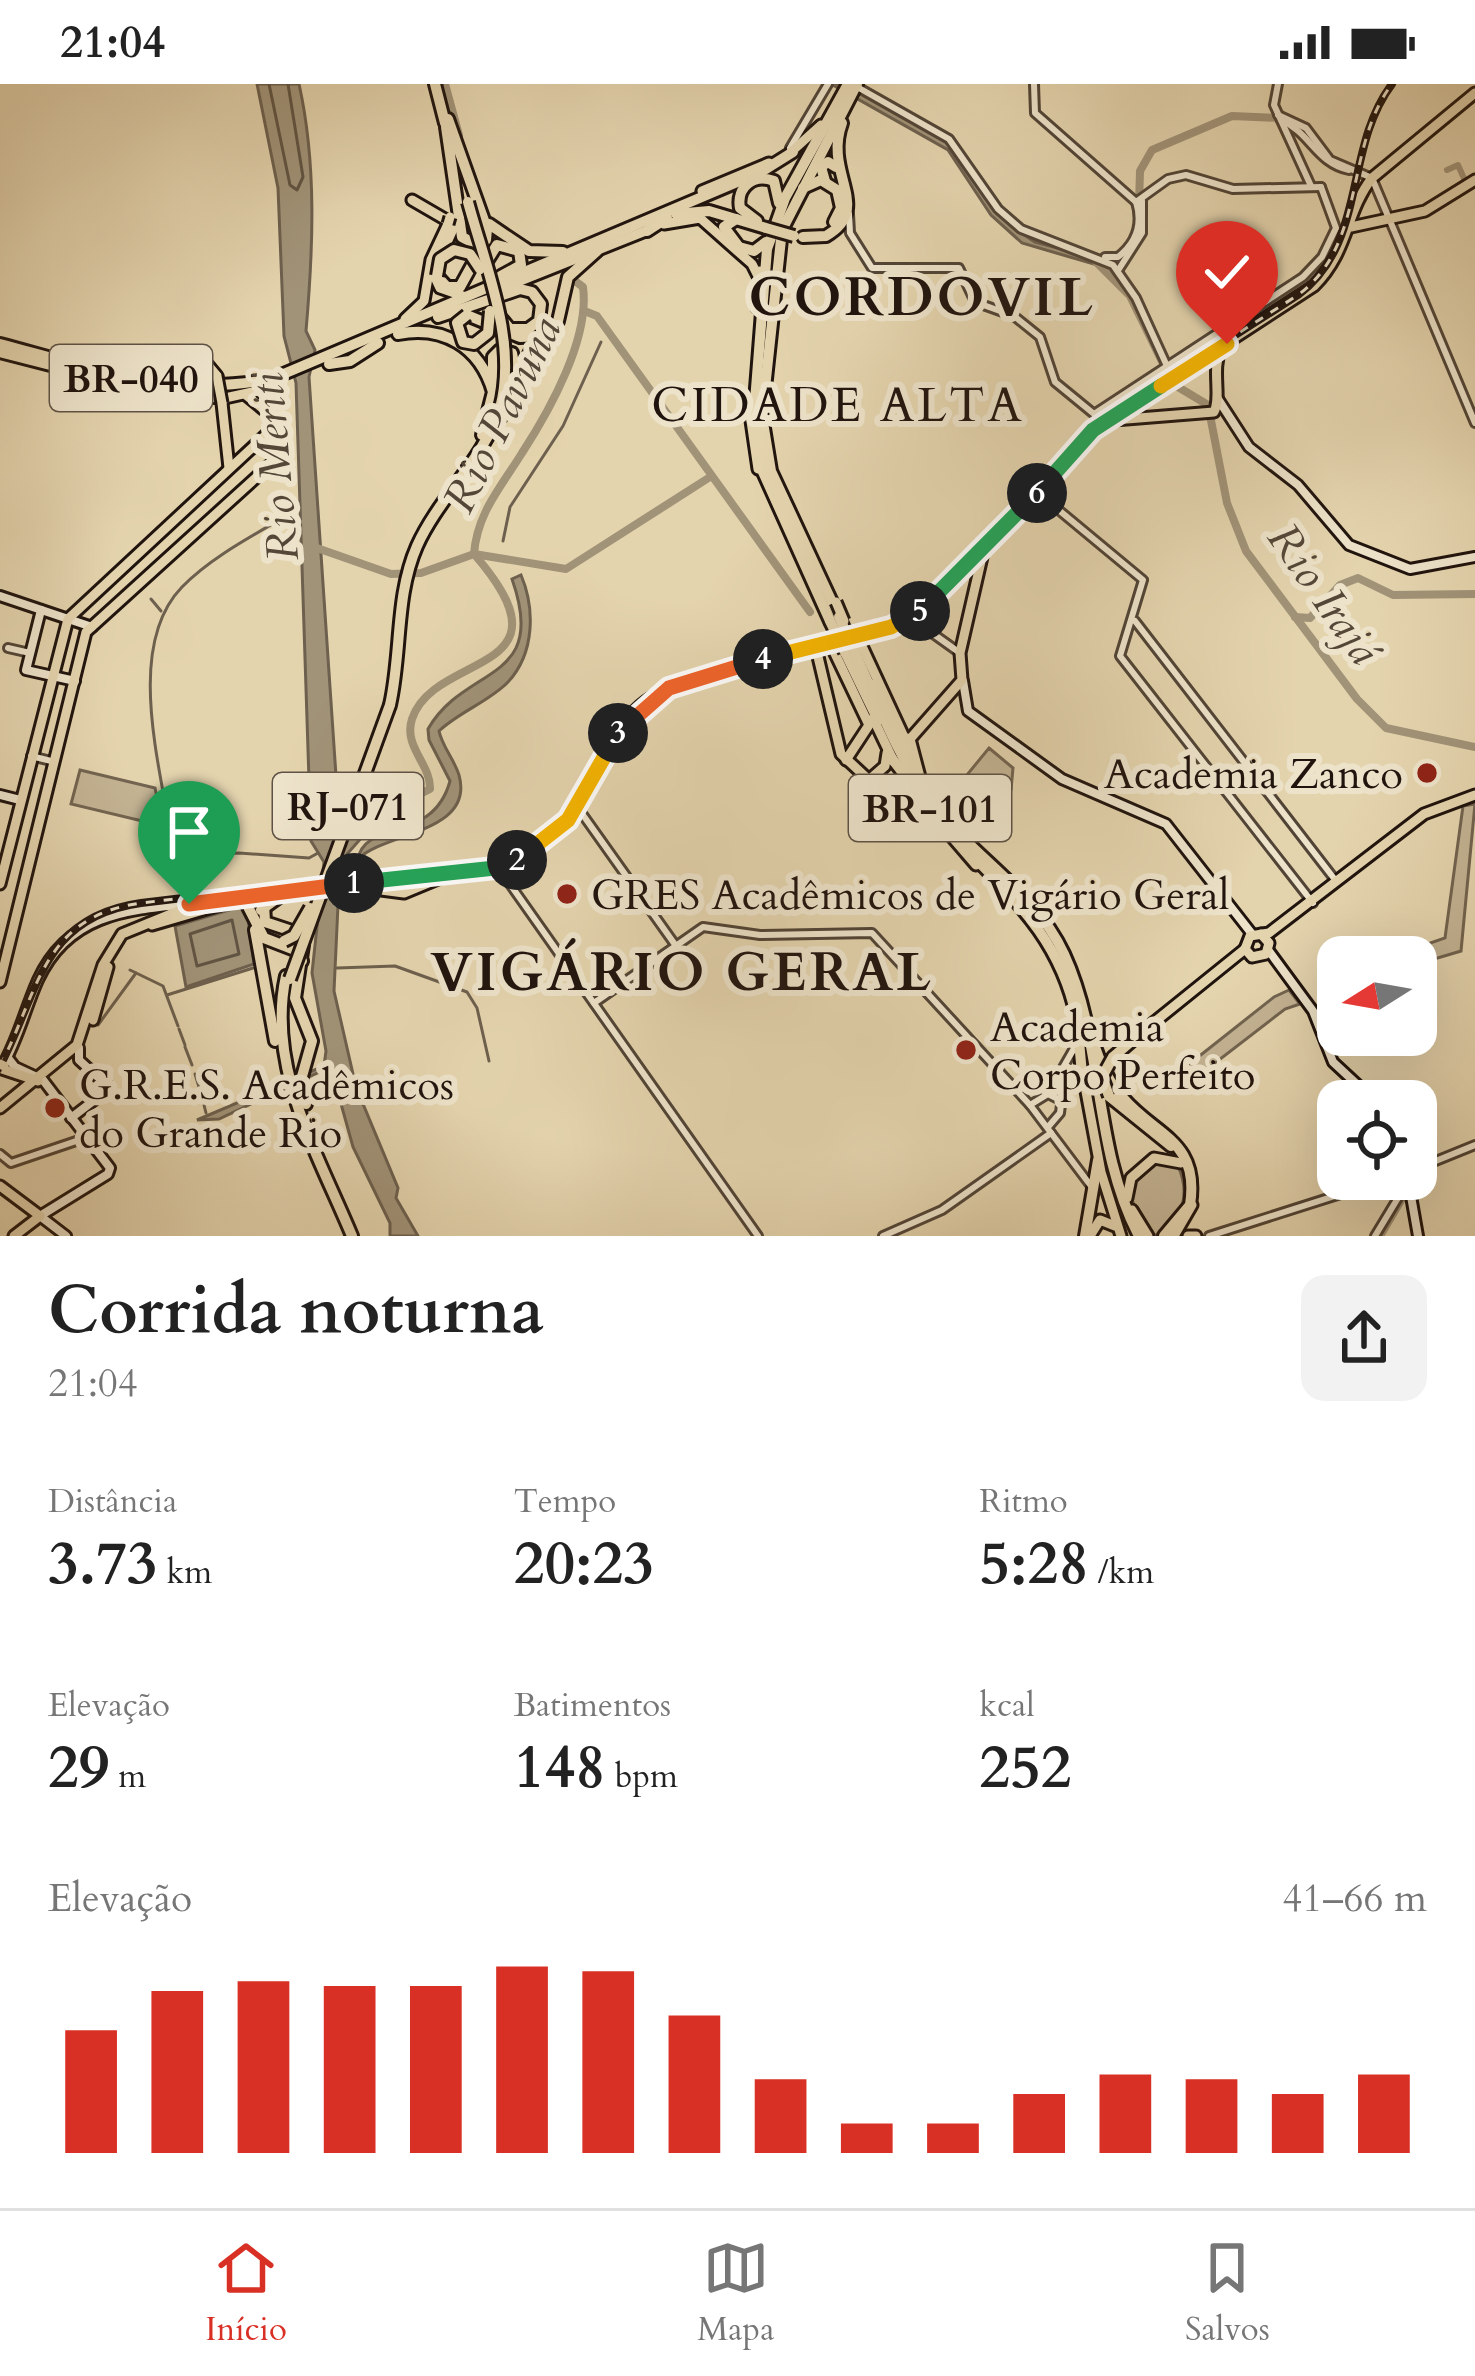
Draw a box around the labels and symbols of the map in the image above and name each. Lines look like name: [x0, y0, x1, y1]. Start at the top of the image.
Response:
pin: [1176, 221, 1278, 344]
district label: CORDOVIL: [749, 262, 1095, 335]
water label: Rio Pavuna: [429, 307, 576, 523]
road number: BR-040: [50, 345, 212, 411]
water label: Rio Meriti: [237, 369, 314, 564]
district label: CIDADE ALTA: [651, 373, 1025, 438]
pin: 6: [1007, 463, 1067, 523]
water label: Rio Irajá: [1253, 511, 1396, 678]
pin: 5: [890, 581, 950, 641]
pin: 4: [733, 629, 793, 689]
pin: 3: [588, 703, 648, 763]
place label: Academia Zanco: [1104, 746, 1403, 803]
marker: Academia Zanco: [1414, 760, 1440, 786]
road number: RJ-071: [273, 773, 423, 839]
road number: BR-101: [849, 775, 1011, 841]
pin: [138, 781, 240, 904]
pin: 2: [487, 830, 547, 890]
pin: 1: [324, 853, 384, 913]
place label: GRES Acadêmicos de Vigário Geral: [591, 867, 1229, 924]
marker: GRES Acadêmicos de Vigário Geral: [554, 881, 580, 907]
north arrow: [1317, 936, 1437, 1056]
district label: VIGÁRIO GERAL: [431, 937, 933, 1010]
place label: Academia Corpo Perfeito: [990, 999, 1255, 1104]
marker: Academia Corpo Perfeito: [953, 1037, 979, 1063]
place label: G.R.E.S. Acadêmicos do Grande Rio: [79, 1057, 454, 1162]
marker: G.R.E.S. Acadêmicos do Grande Rio: [42, 1095, 68, 1121]

